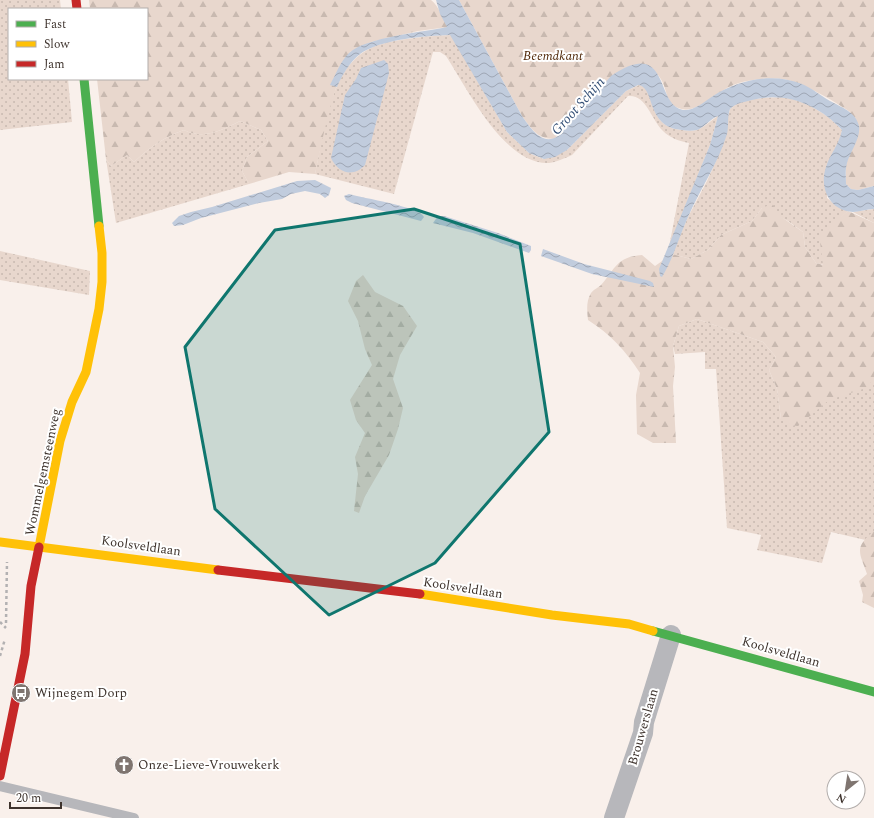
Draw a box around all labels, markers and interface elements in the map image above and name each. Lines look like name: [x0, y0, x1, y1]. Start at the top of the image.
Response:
legend: [8, 8, 148, 80]
text: Fast: [44, 15, 66, 34]
text: Slow: [44, 35, 70, 54]
park label: Beemdkant: [523, 46, 584, 66]
text: Jam: [44, 55, 65, 74]
water label: Groot Schijn: [546, 72, 610, 140]
street label: Wommelgemsteenweg: [20, 406, 66, 538]
street label: Koolsveldlaan: [100, 531, 183, 562]
street label: Koolsveldlaan: [422, 572, 505, 604]
street label: Koolsveldlaan: [740, 631, 823, 673]
bus stop icon: Wijnegem Dorp: [10, 682, 32, 704]
place label: Wijnegem Dorp: [35, 683, 127, 703]
street label: Brouwerslaan: [622, 686, 664, 768]
church icon: Onze-Lieve-Vrouwekerk: [113, 754, 135, 776]
place label: Onze-Lieve-Vrouwekerk: [138, 755, 280, 775]
north arrow: [826, 770, 866, 810]
scale bar: [10, 784, 61, 810]
text: 20 m: [16, 789, 41, 808]
text: N: [833, 789, 849, 808]

